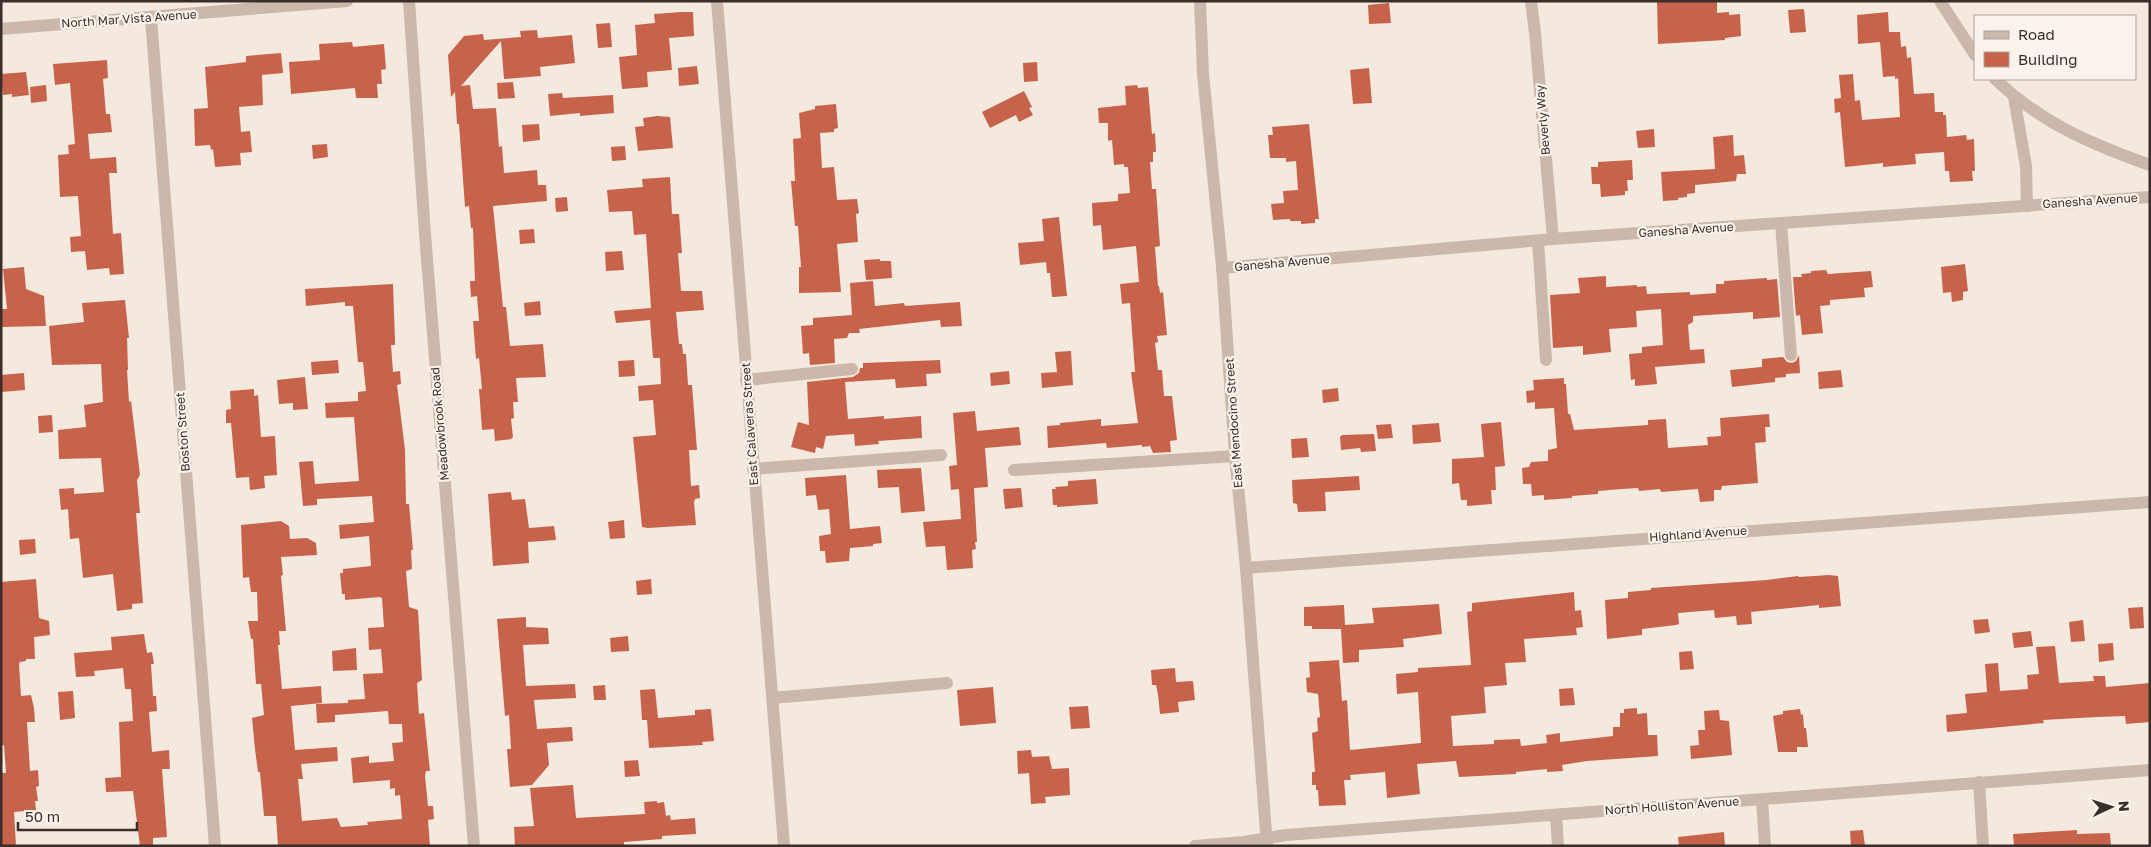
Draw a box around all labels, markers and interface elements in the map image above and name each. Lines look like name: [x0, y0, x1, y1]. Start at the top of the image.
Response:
street label: North Mar Vista Avenue: [61, 6, 197, 31]
legend: [1974, 15, 2136, 80]
text: Road: [2018, 25, 2055, 43]
text: Building: [2018, 50, 2078, 68]
street label: Beverly Way: [1532, 84, 1553, 156]
street label: Ganesha Avenue: [2042, 190, 2138, 211]
street label: Ganesha Avenue: [1638, 219, 1734, 240]
street label: Ganesha Avenue: [1234, 251, 1330, 274]
street label: East Mendocino Street: [1221, 357, 1246, 489]
street label: East Calaveras Street: [738, 362, 761, 486]
street label: Meadowbrook Road: [427, 367, 452, 481]
street label: Boston Street: [172, 392, 193, 472]
street label: Highland Avenue: [1649, 523, 1747, 544]
north arrow: [2086, 782, 2136, 832]
street label: North Holliston Avenue: [1604, 793, 1740, 818]
scale bar: [18, 800, 136, 832]
text: N: [2116, 800, 2133, 812]
text: 50 m: [25, 807, 60, 825]

